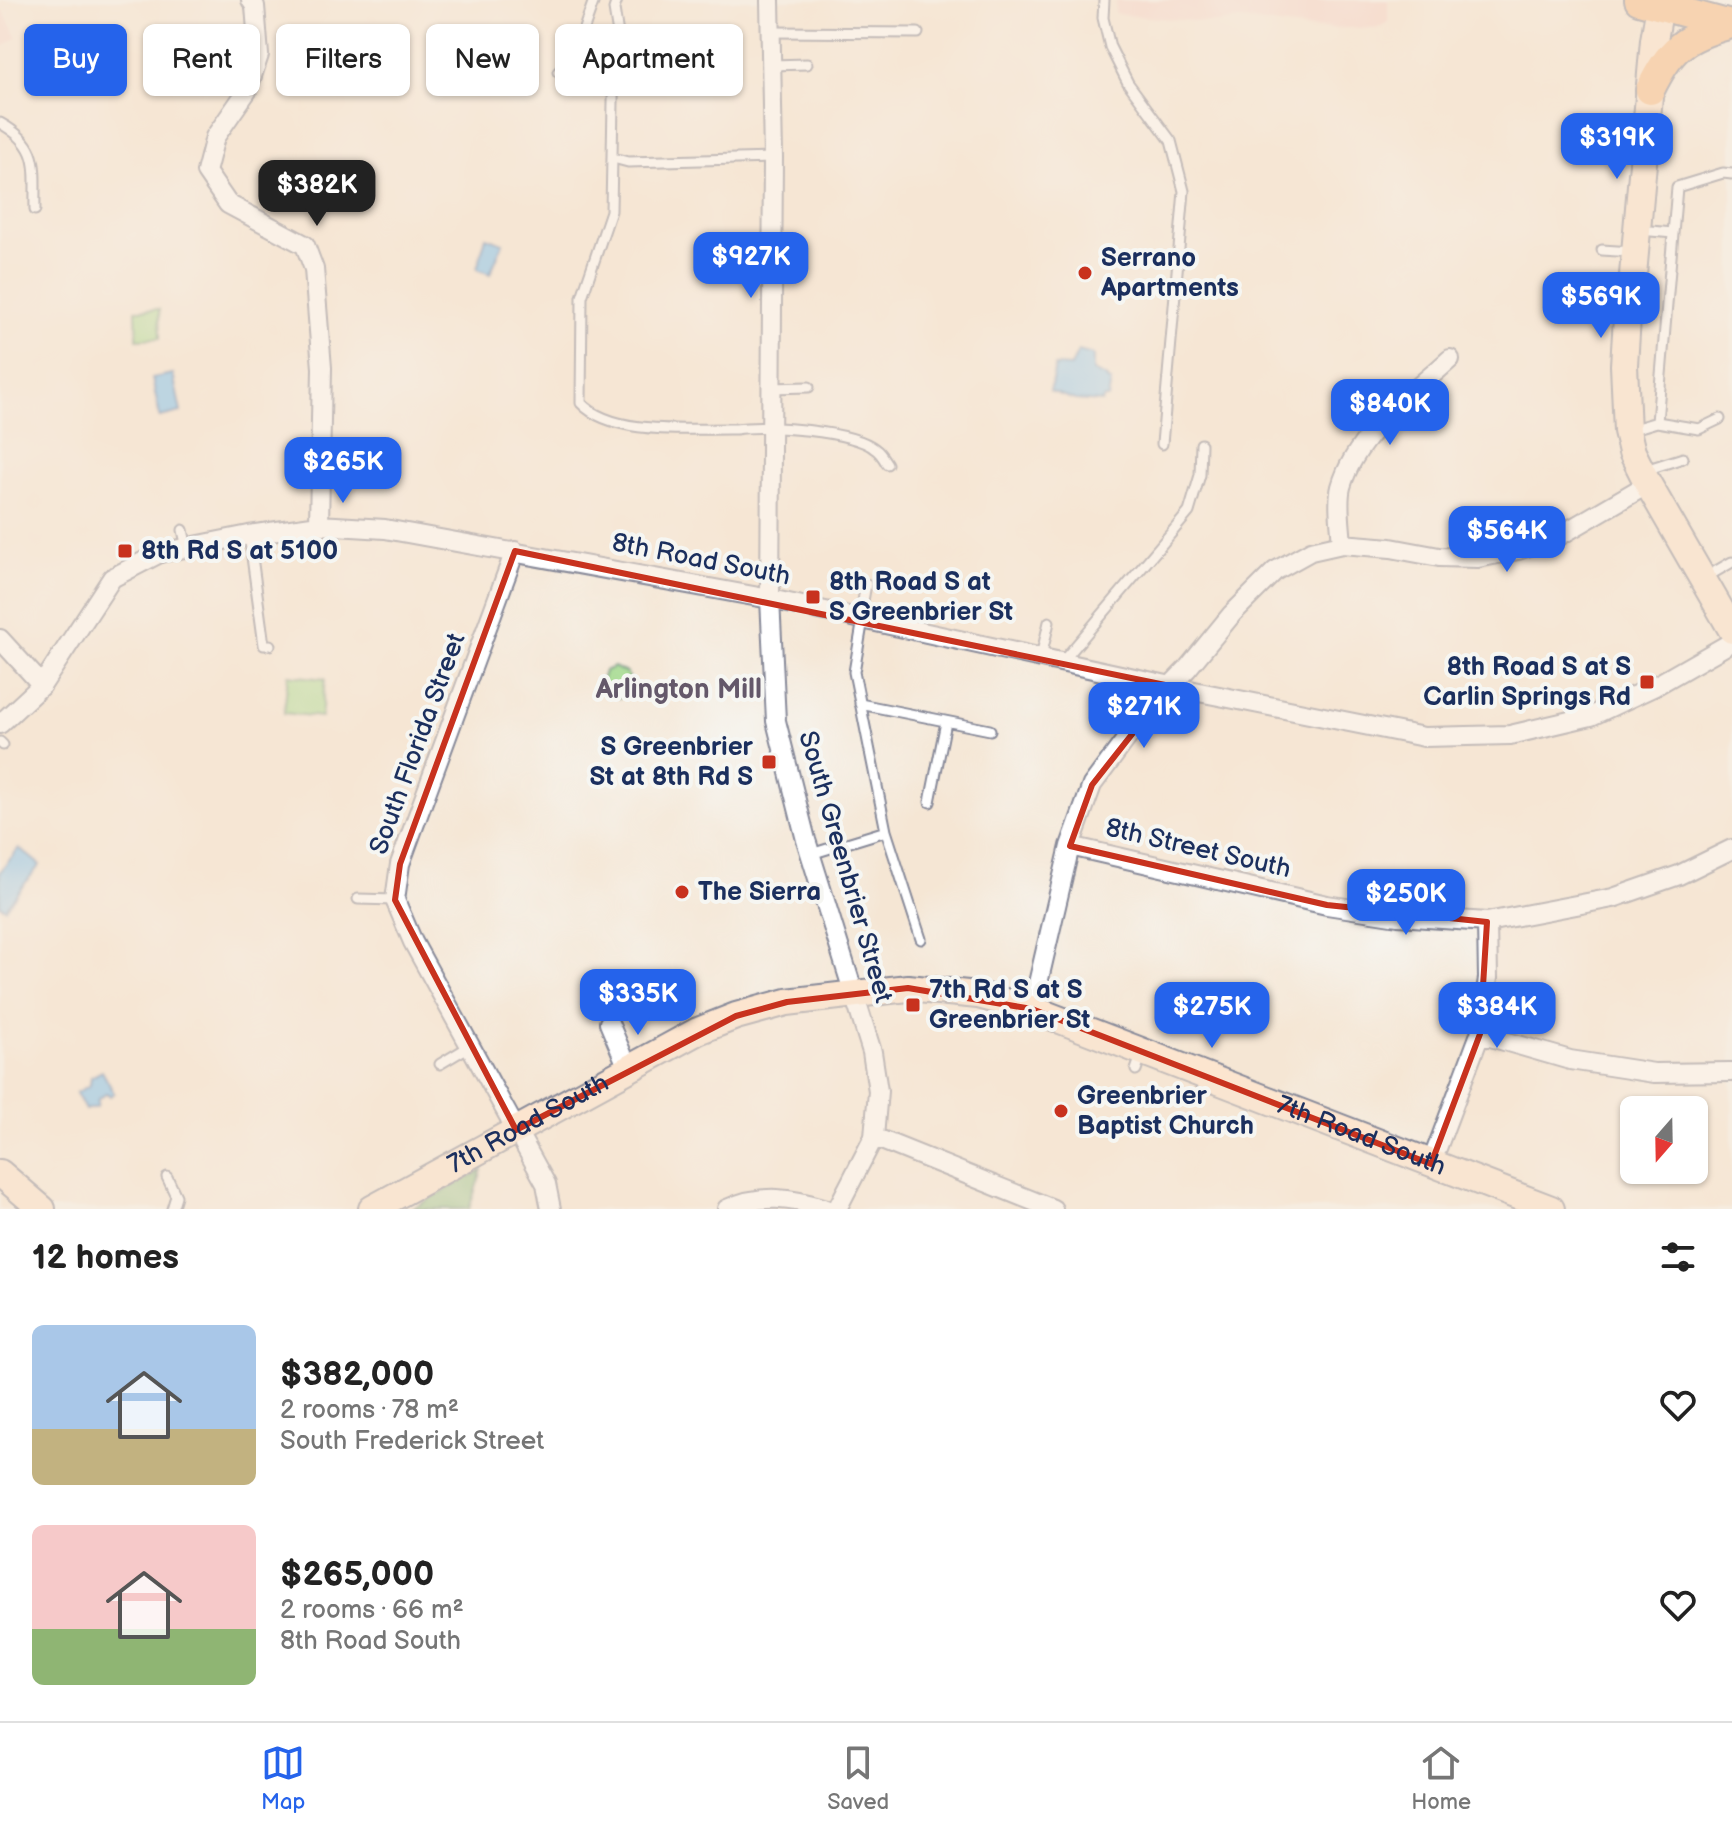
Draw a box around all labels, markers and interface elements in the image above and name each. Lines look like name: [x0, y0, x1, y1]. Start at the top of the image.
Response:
chip: Buy: [24, 24, 127, 96]
chip: Rent: [143, 24, 260, 96]
chip: Filters: [276, 24, 410, 96]
chip: New: [426, 24, 539, 96]
chip: Apartment: [555, 24, 743, 96]
pin: $319K: [1561, 113, 1673, 181]
text: $319K: [1579, 123, 1655, 154]
pin: $382K: [261, 160, 373, 228]
text: $382K: [276, 170, 358, 201]
pin: $927K: [695, 232, 807, 300]
text: $927K: [711, 242, 791, 273]
place label: Serrano Apartments: [1100, 243, 1239, 304]
marker: Serrano Apartments: [1076, 264, 1094, 282]
pin: $569K: [1545, 272, 1657, 340]
text: $569K: [1561, 282, 1641, 313]
pin: $840K: [1334, 379, 1446, 447]
text: $840K: [1349, 389, 1431, 420]
pin: $265K: [287, 437, 399, 505]
text: $265K: [302, 447, 384, 478]
pin: $564K: [1451, 506, 1563, 574]
text: $564K: [1467, 516, 1547, 547]
street label: 8th Road South: [609, 528, 793, 592]
place label: 8th Rd S at 5100: [141, 536, 338, 567]
marker: 8th Rd S at 5100: [116, 542, 134, 560]
place label: 8th Road S at S Greenbrier St: [829, 567, 1013, 628]
marker: 8th Road S at S Greenbrier St: [804, 588, 822, 606]
street label: South Florida Street: [364, 629, 472, 859]
place label: 8th Road S at S Carlin Springs Rd: [1423, 652, 1631, 713]
district label: Arlington Mill: [595, 673, 762, 706]
marker: 8th Road S at S Carlin Springs Rd: [1638, 673, 1656, 691]
pin: $271K: [1088, 682, 1200, 750]
text: $271K: [1106, 692, 1182, 723]
street label: South Greenbrier Street: [791, 728, 899, 1006]
place label: S Greenbrier St at 8th Rd S: [590, 732, 754, 793]
marker: S Greenbrier St at 8th Rd S: [760, 753, 778, 771]
street label: 8th Street South: [1102, 813, 1294, 885]
pin: $250K: [1350, 869, 1462, 937]
place label: The Sierra: [698, 877, 821, 908]
text: $250K: [1365, 879, 1447, 910]
marker: The Sierra: [673, 883, 691, 901]
pin: $335K: [582, 969, 694, 1037]
place label: 7th Rd S at S Greenbrier St: [929, 975, 1091, 1036]
text: $335K: [598, 979, 678, 1010]
pin: $275K: [1156, 982, 1268, 1050]
pin: $384K: [1441, 982, 1553, 1050]
text: $275K: [1172, 992, 1252, 1023]
text: $384K: [1457, 992, 1537, 1023]
marker: 7th Rd S at S Greenbrier St: [904, 996, 922, 1014]
street label: 7th Road South: [442, 1067, 614, 1180]
place label: Greenbrier Baptist Church: [1077, 1081, 1254, 1142]
street label: 7th Road South: [1272, 1089, 1450, 1182]
north arrow: [1620, 1096, 1708, 1184]
map controls: [1620, 1096, 1708, 1184]
marker: Greenbrier Baptist Church: [1052, 1102, 1070, 1120]
icon: filters: [1656, 1235, 1700, 1279]
text: 12 homes: [32, 1237, 179, 1278]
text: $382,000: [280, 1354, 434, 1395]
icon: home: [96, 1357, 192, 1453]
icon: heart: [1656, 1383, 1700, 1427]
text: 2 rooms · 78 m²: [280, 1395, 459, 1426]
text: South Frederick Street: [280, 1426, 544, 1457]
text: $265,000: [280, 1554, 434, 1595]
icon: home: [96, 1557, 192, 1653]
icon: heart: [1656, 1583, 1700, 1627]
text: 2 rooms · 66 m²: [280, 1595, 464, 1626]
text: 8th Road South: [280, 1626, 461, 1657]
tab: Map: [261, 1741, 305, 1816]
tab: Saved: [827, 1741, 889, 1816]
tab: Home: [1411, 1741, 1471, 1816]

